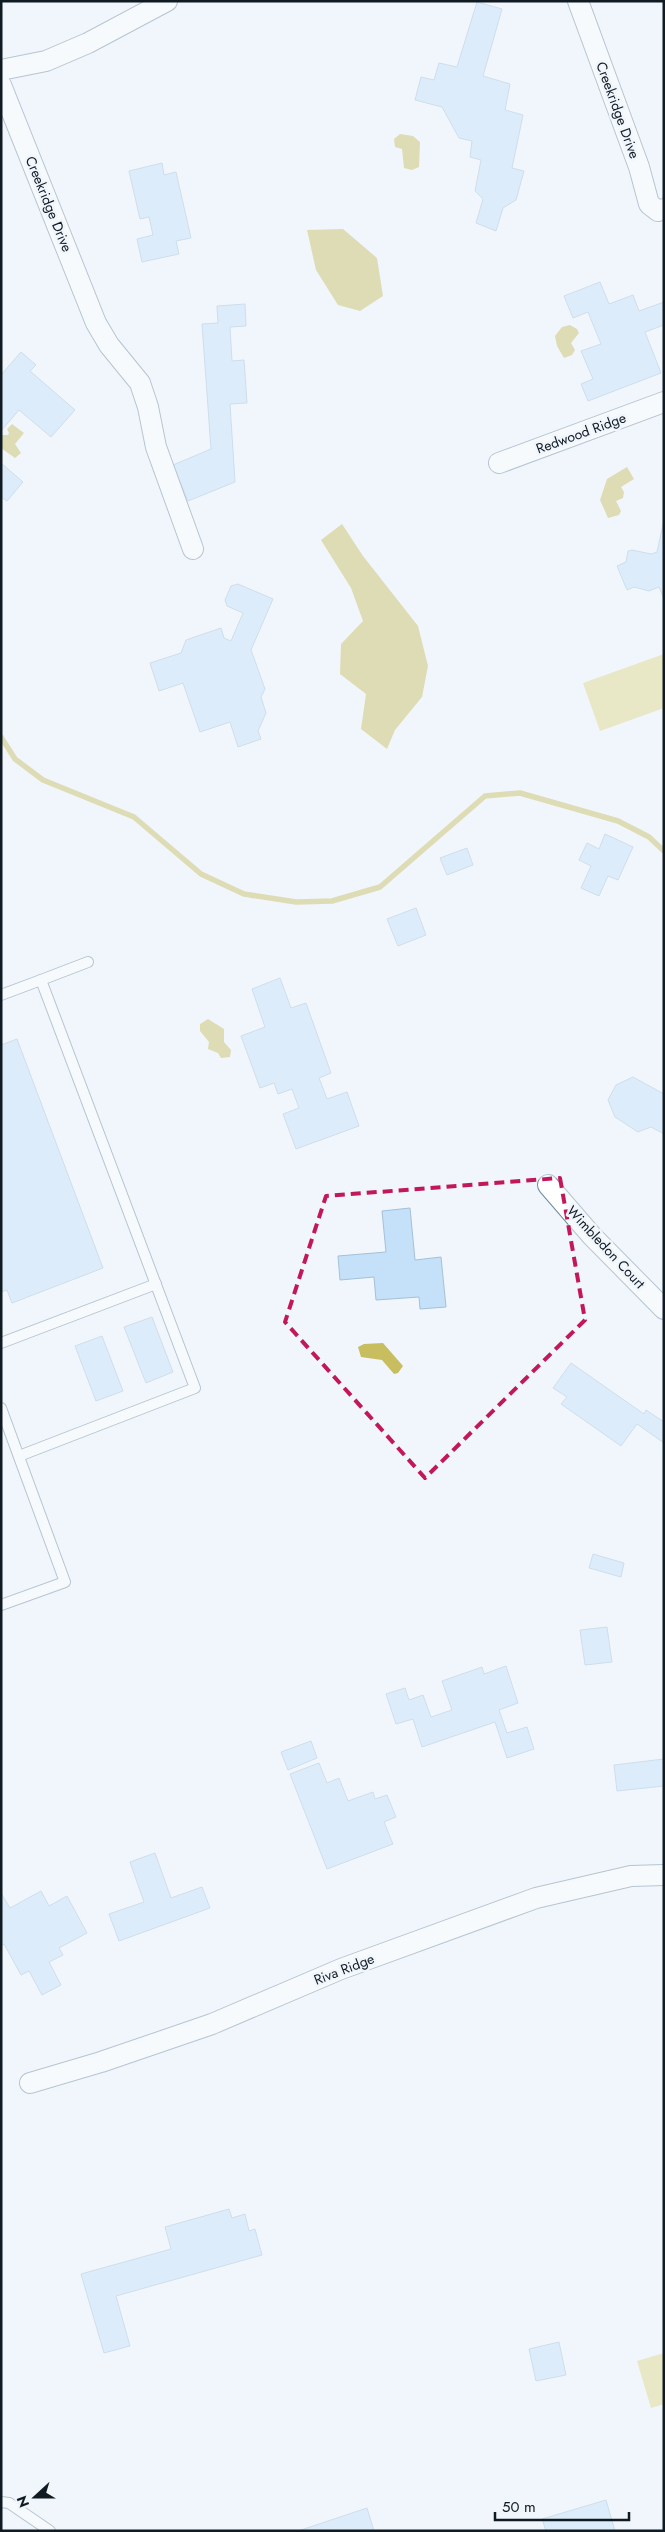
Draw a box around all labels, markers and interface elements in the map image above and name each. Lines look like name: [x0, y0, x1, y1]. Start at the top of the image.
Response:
street label: Creekridge Drive: [591, 59, 645, 161]
street label: Creekridge Drive: [21, 153, 77, 255]
street label: Redwood Ridge: [533, 407, 629, 459]
street label: Wimbledon Court: [562, 1201, 650, 1293]
street label: Riva Ridge: [311, 1948, 377, 1990]
north arrow: [10, 2472, 60, 2522]
scale bar: [495, 2490, 629, 2522]
text: N: [12, 2493, 34, 2510]
text: 50 m: [502, 2496, 536, 2518]

